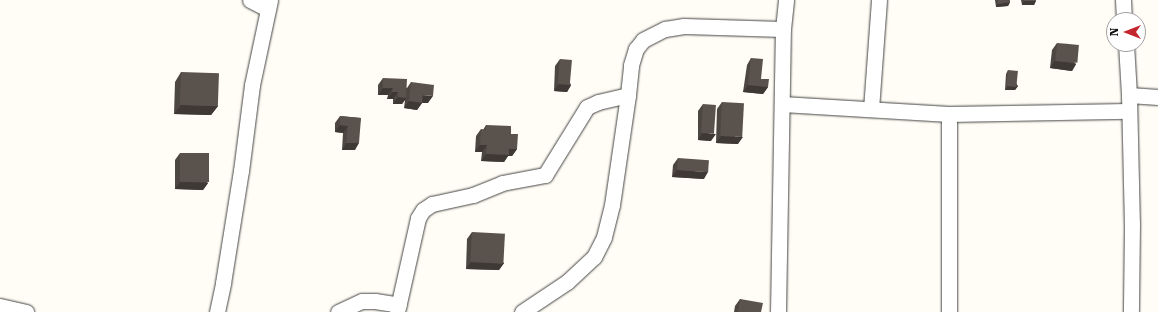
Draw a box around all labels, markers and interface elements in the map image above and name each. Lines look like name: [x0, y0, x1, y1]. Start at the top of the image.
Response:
north arrow: [1106, 12, 1146, 52]
text: N: [1108, 28, 1121, 36]

